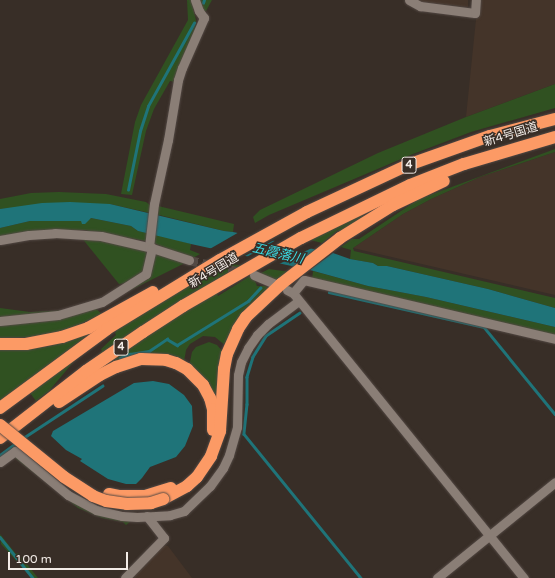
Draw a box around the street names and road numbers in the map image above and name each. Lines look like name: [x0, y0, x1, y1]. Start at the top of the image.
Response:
street label: 新4号国道: [482, 120, 540, 150]
road number: 4: [401, 156, 417, 174]
street label: 新4号国道: [186, 251, 242, 291]
road number: 4: [113, 338, 129, 356]

